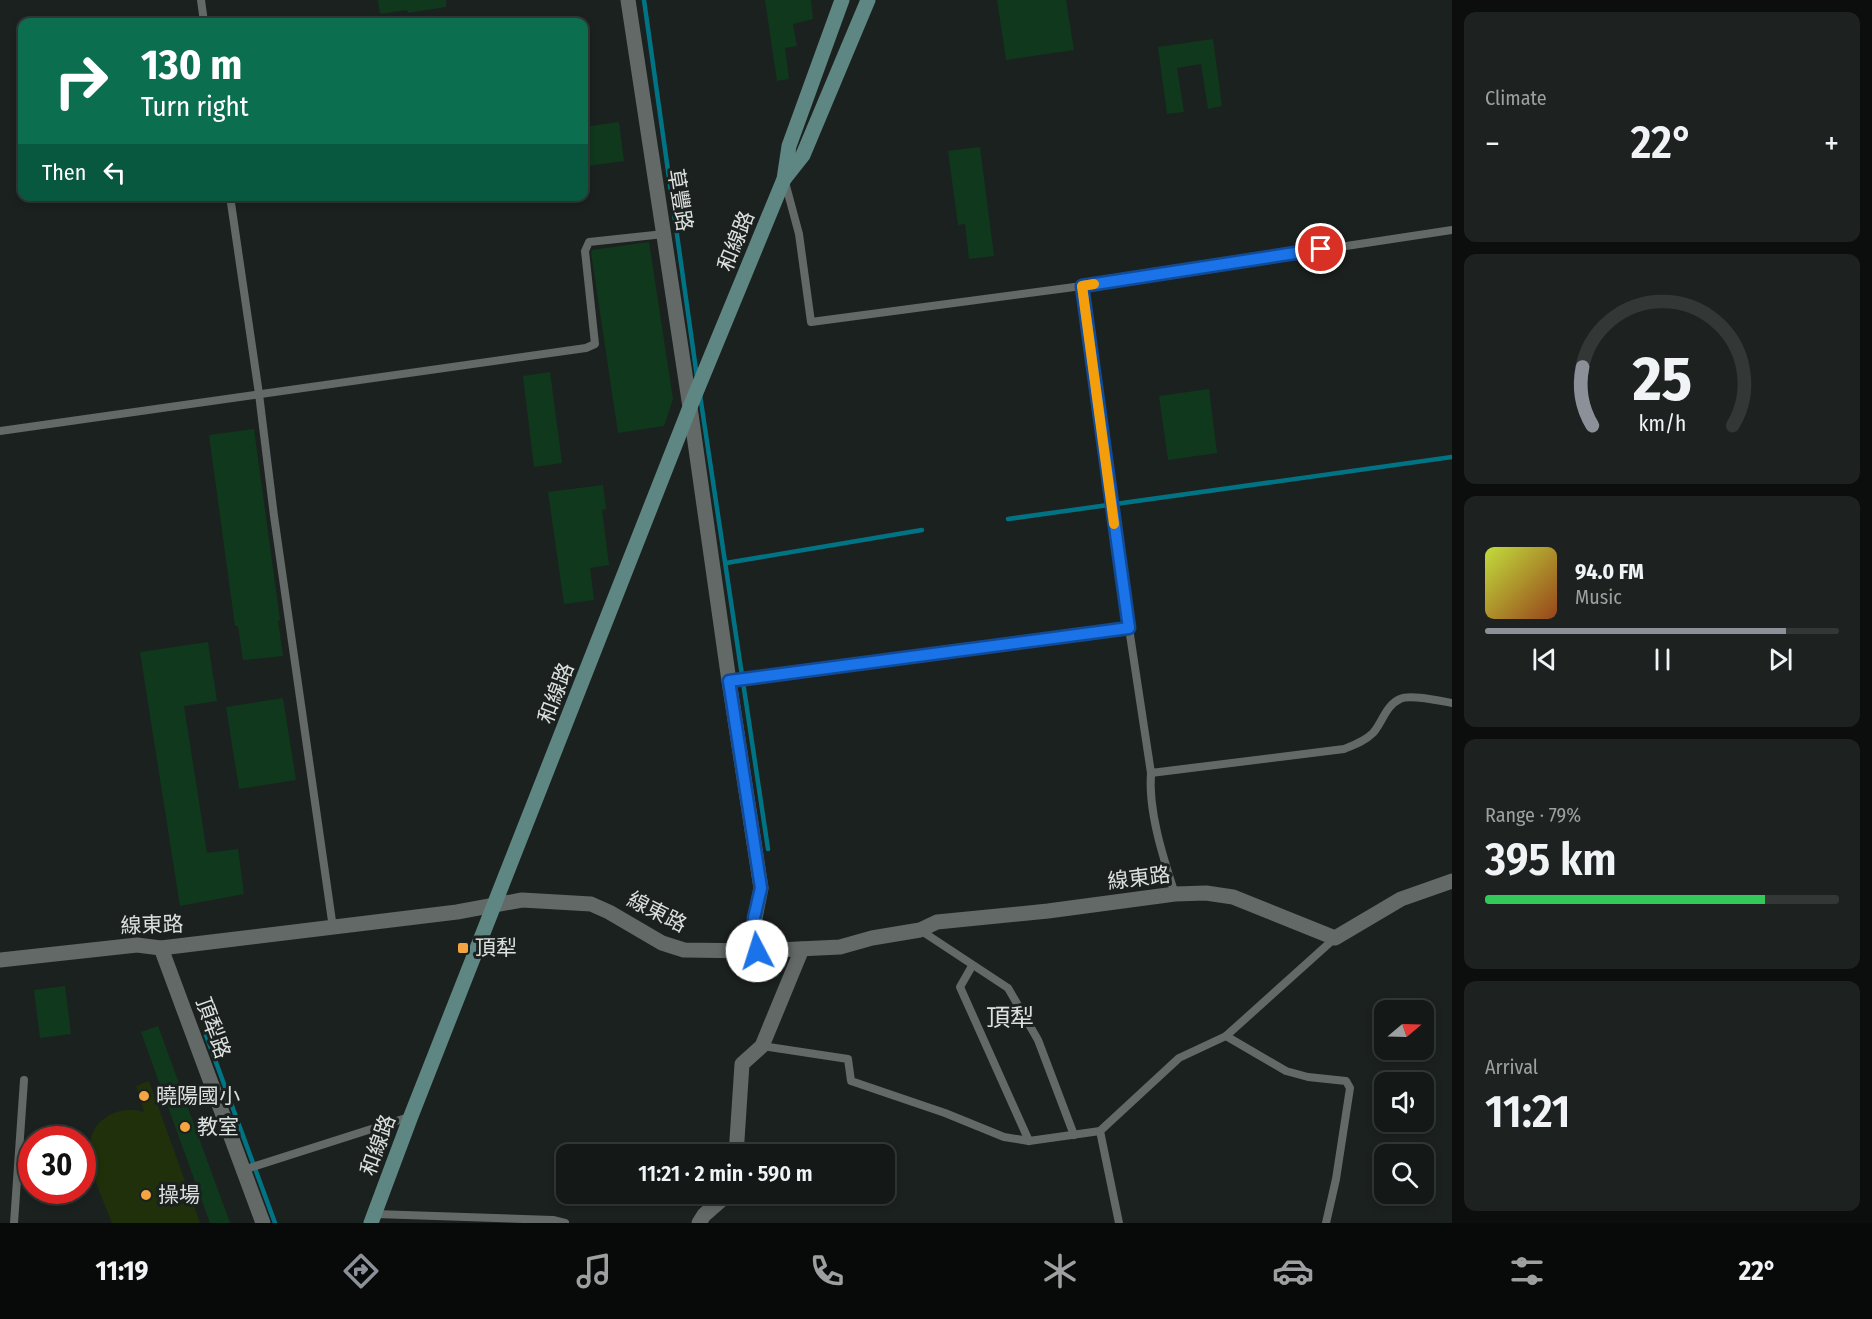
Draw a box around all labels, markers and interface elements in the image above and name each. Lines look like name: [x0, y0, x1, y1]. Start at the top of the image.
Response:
text: 130 m: [141, 40, 242, 90]
icon: right: [42, 42, 120, 120]
text: Climate: [1485, 86, 1547, 110]
text: Turn right: [141, 91, 249, 123]
text: 22°: [1631, 116, 1693, 170]
text: −: [1485, 124, 1500, 164]
text: +: [1824, 124, 1839, 164]
icon: left: [98, 156, 131, 189]
text: Then: [42, 159, 86, 186]
street label: 草豐路: [662, 167, 698, 233]
street label: 和線路: [712, 207, 760, 275]
pin: [1295, 223, 1346, 274]
icon: arrive: [1304, 232, 1337, 265]
text: 25: [1631, 342, 1692, 417]
text: km/h: [1638, 412, 1686, 438]
text: 94.0 FM: [1575, 558, 1644, 585]
text: Music: [1575, 585, 1622, 609]
icon: previous: [1528, 643, 1561, 676]
icon: pause: [1646, 643, 1679, 676]
icon: next: [1764, 643, 1797, 676]
street label: 和線路: [533, 659, 579, 727]
text: Range · 79%: [1485, 803, 1581, 827]
text: 395 km: [1485, 833, 1617, 887]
street label: 線東路: [1106, 861, 1172, 895]
street label: 線東路: [623, 886, 691, 938]
street label: 線東路: [120, 911, 184, 939]
position arrow: [725, 919, 789, 983]
place label: 頂犁: [475, 935, 517, 961]
marker: 頂犁: [456, 941, 470, 955]
street label: 頂犁路: [190, 994, 236, 1062]
north arrow: [1374, 1000, 1434, 1060]
map controls: [1374, 1000, 1434, 1204]
district label: 頂犁: [986, 1004, 1034, 1032]
text: Arrival: [1485, 1055, 1538, 1079]
button: sound: [1374, 1072, 1434, 1132]
place label: 曉陽國小: [156, 1083, 240, 1109]
text: 11:21: [1485, 1085, 1570, 1139]
marker: 曉陽國小: [137, 1089, 151, 1103]
street label: 和線路: [355, 1111, 401, 1179]
place label: 教室: [197, 1114, 239, 1140]
marker: 教室: [178, 1120, 192, 1134]
speed limit sign: 30: [18, 1126, 96, 1204]
button: search: [1374, 1144, 1434, 1204]
text: 11:21 · 2 min · 590 m: [638, 1160, 813, 1187]
place label: 操場: [158, 1182, 200, 1208]
marker: 操場: [139, 1188, 153, 1202]
icon: directions: [340, 1250, 382, 1292]
icon: music: [573, 1250, 615, 1292]
icon: phone: [806, 1250, 848, 1292]
icon: climate: [1039, 1250, 1081, 1292]
icon: car: [1272, 1250, 1314, 1292]
icon: filters: [1506, 1250, 1548, 1292]
text: 11:19: [96, 1255, 149, 1287]
text: 22°: [1739, 1255, 1776, 1287]

